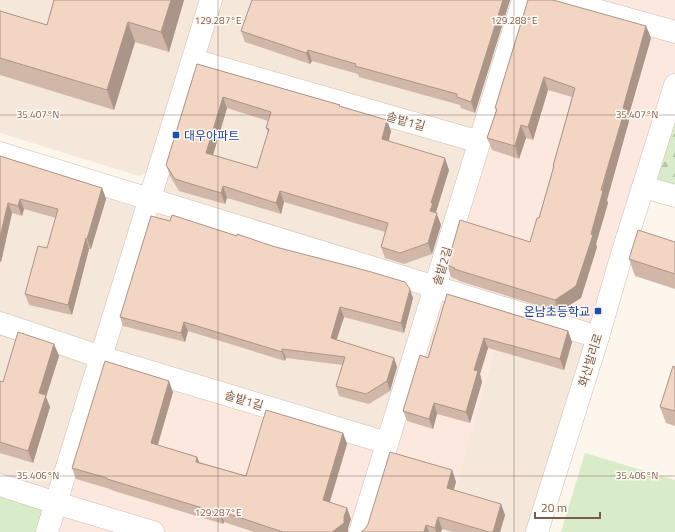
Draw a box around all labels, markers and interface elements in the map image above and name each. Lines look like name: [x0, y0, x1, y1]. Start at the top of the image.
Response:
text: 129.287°E: [195, 13, 242, 28]
text: 129.288°E: [491, 13, 538, 28]
street label: 솔밭1길: [384, 106, 428, 136]
text: 35.407°N: [17, 107, 59, 122]
text: 35.407°N: [616, 107, 658, 122]
place label: 대우아파트: [184, 126, 239, 145]
marker: 대우아파트: [171, 130, 181, 140]
street label: 솔밭2길: [427, 244, 457, 288]
place label: 온남초등학교: [524, 302, 590, 321]
marker: 온남초등학교: [593, 306, 603, 316]
street label: 화산발리로: [573, 331, 607, 389]
street label: 솔밭1길: [222, 385, 266, 415]
text: 35.406°N: [17, 468, 59, 483]
text: 35.406°N: [616, 468, 658, 483]
scale bar: [535, 494, 600, 520]
text: 20 m: [541, 498, 567, 517]
text: 129.287°E: [195, 505, 242, 520]

